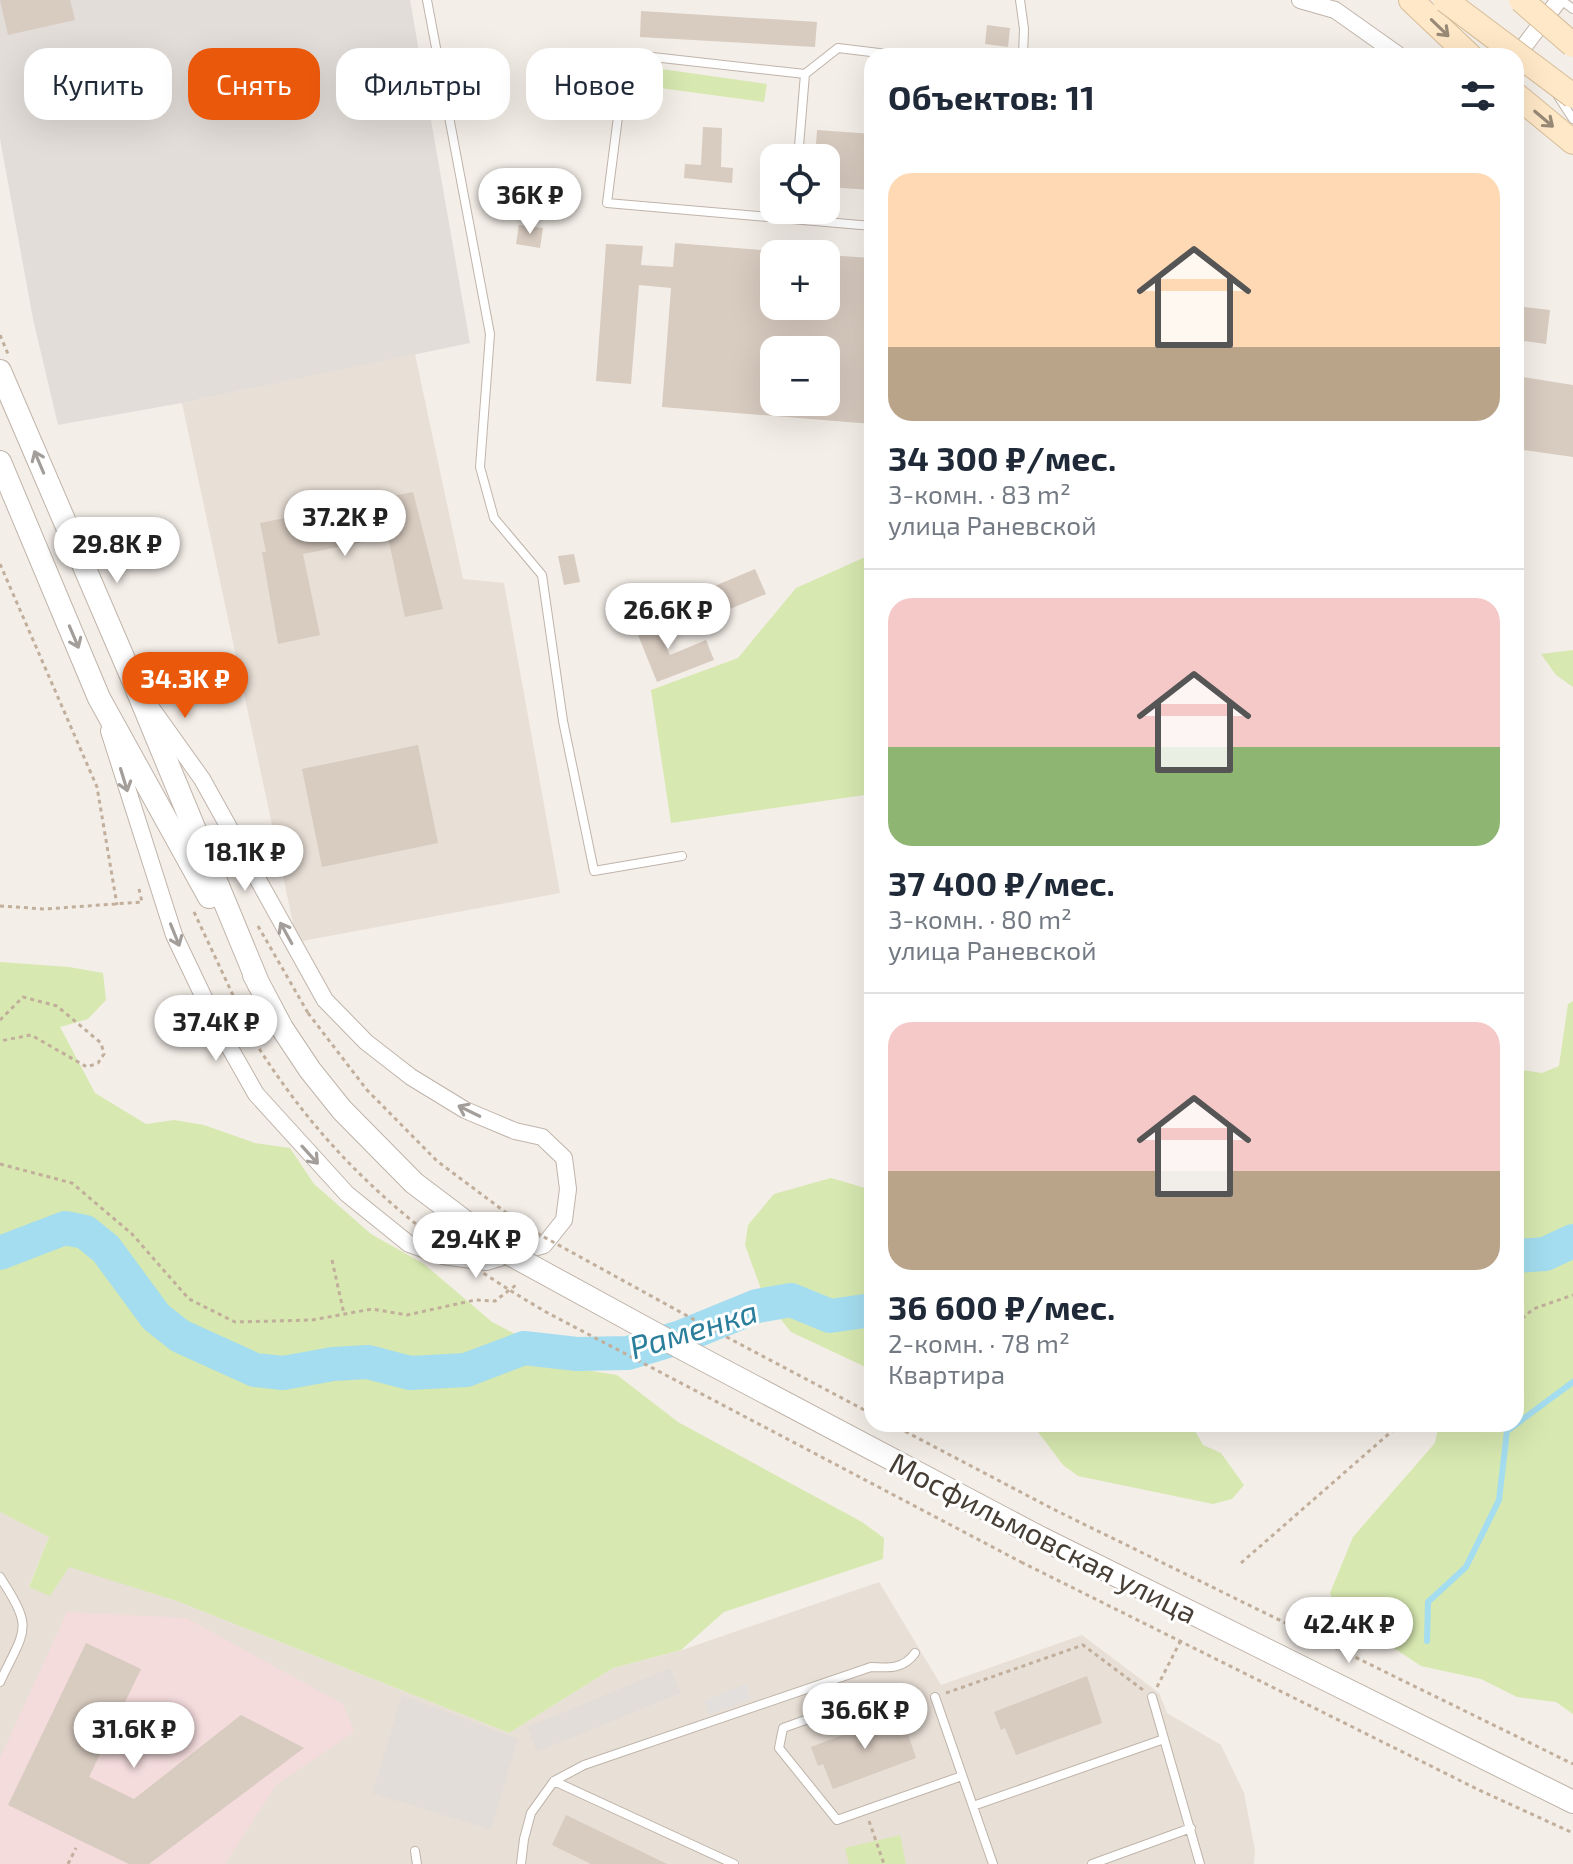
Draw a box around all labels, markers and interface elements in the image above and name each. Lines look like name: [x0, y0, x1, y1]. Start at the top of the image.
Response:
one-way arrow: [1430, 18, 1450, 37]
chip: Купить: [24, 48, 172, 120]
chip: Снять: [188, 48, 320, 120]
chip: Фильтры: [336, 48, 510, 120]
chip: Новое: [526, 48, 663, 120]
icon: filters: [1456, 74, 1500, 118]
text: Объектов: 11: [888, 76, 1095, 117]
one-way arrow: [1534, 110, 1554, 128]
map controls: [760, 144, 840, 416]
button: locate: [760, 144, 840, 224]
pin: 36K ₽: [474, 168, 586, 236]
text: 36K ₽: [496, 178, 564, 209]
icon: home: [1122, 225, 1266, 369]
button: +: [760, 240, 840, 320]
button: −: [760, 336, 840, 416]
text: 34 300 ₽/мес.: [888, 437, 1116, 478]
one-way arrow: [31, 450, 46, 475]
text: 3-комн. · 83 m²: [888, 478, 1071, 509]
pin: 37.2K ₽: [271, 490, 419, 558]
text: 37.2K ₽: [302, 500, 388, 531]
text: улица Раневской: [888, 509, 1096, 540]
pin: 29.8K ₽: [43, 517, 191, 585]
text: 29.8K ₽: [72, 527, 162, 558]
pin: 26.6K ₽: [594, 583, 742, 651]
text: 26.6K ₽: [623, 593, 713, 624]
one-way arrow: [67, 624, 82, 649]
icon: home: [1122, 650, 1266, 794]
pin: 34.3K ₽: [111, 652, 259, 720]
text: 34.3K ₽: [140, 662, 230, 693]
one-way arrow: [117, 767, 132, 793]
pin: 18.1K ₽: [171, 825, 319, 893]
text: 18.1K ₽: [204, 835, 286, 866]
text: 37 400 ₽/мес.: [888, 862, 1115, 903]
text: 3-комн. · 80 m²: [888, 903, 1072, 934]
one-way arrow: [169, 922, 183, 947]
one-way arrow: [278, 922, 294, 946]
text: улица Раневской: [888, 934, 1096, 965]
pin: 37.4K ₽: [142, 995, 290, 1063]
text: 37.4K ₽: [172, 1005, 260, 1036]
icon: home: [1122, 1074, 1266, 1218]
one-way arrow: [458, 1102, 482, 1118]
one-way arrow: [301, 1145, 320, 1165]
pin: 29.4K ₽: [402, 1212, 550, 1280]
text: 29.4K ₽: [431, 1222, 521, 1253]
text: 36 600 ₽/мес.: [888, 1286, 1115, 1327]
water label: Раменка: [624, 1291, 762, 1365]
text: 2-комн. · 78 m²: [888, 1327, 1070, 1358]
text: Квартира: [888, 1358, 1005, 1389]
street label: Мосфильмовская улица: [884, 1444, 1204, 1631]
pin: 42.4K ₽: [1275, 1597, 1423, 1665]
text: 42.4K ₽: [1303, 1607, 1395, 1638]
pin: 36.6K ₽: [791, 1683, 939, 1751]
text: 36.6K ₽: [821, 1693, 909, 1724]
pin: 31.6K ₽: [60, 1702, 208, 1770]
text: 31.6K ₽: [92, 1712, 176, 1743]

